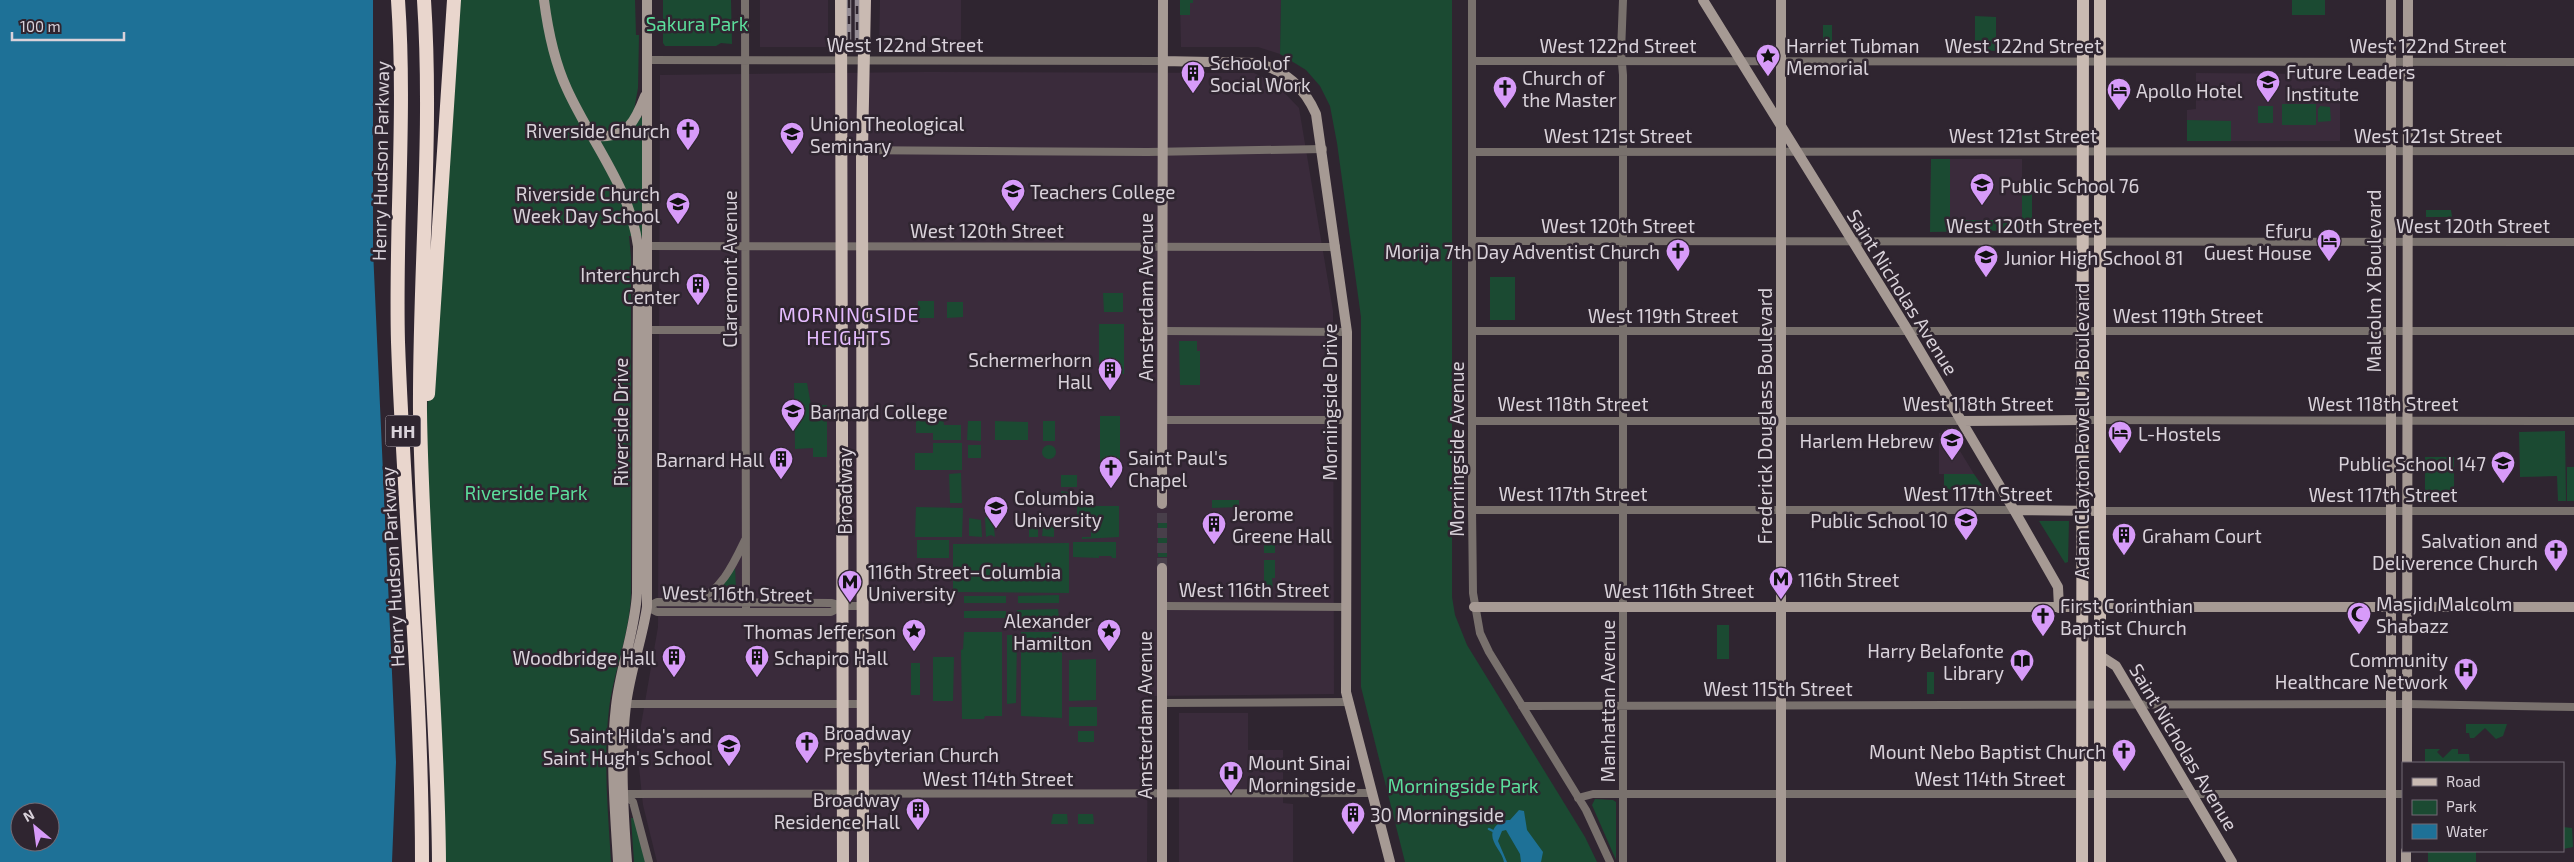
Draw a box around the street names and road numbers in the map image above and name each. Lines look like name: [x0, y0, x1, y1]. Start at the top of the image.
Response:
street label: West 122nd Street: [827, 33, 983, 56]
street label: West 122nd Street: [1540, 34, 1696, 57]
street label: West 122nd Street: [1945, 34, 2101, 57]
street label: West 122nd Street: [2350, 34, 2506, 57]
street label: Henry Hudson Parkway: [367, 61, 393, 261]
street label: West 121st Street: [1544, 124, 1692, 147]
street label: West 121st Street: [1949, 124, 2097, 147]
street label: West 121st Street: [2354, 124, 2502, 147]
street label: Claremont Avenue: [718, 190, 741, 348]
street label: Malcolm X Boulevard: [2362, 190, 2385, 372]
street label: Saint Nicholas Avenue: [1843, 205, 1963, 379]
street label: Amsterdam Avenue: [1134, 213, 1157, 381]
street label: West 120th Street: [1541, 214, 1695, 237]
street label: West 120th Street: [1946, 214, 2100, 237]
street label: West 120th Street: [2396, 214, 2550, 237]
street label: West 120th Street: [910, 219, 1064, 242]
street label: Adam Clayton Powell Jr. Boulevard: [2070, 283, 2093, 579]
street label: Frederick Douglass Boulevard: [1753, 288, 1776, 544]
street label: West 119th Street: [1588, 304, 1738, 327]
street label: West 119th Street: [2113, 304, 2263, 327]
street label: Morningside Drive: [1318, 323, 1341, 481]
street label: Riverside Drive: [609, 357, 632, 487]
street label: Morningside Avenue: [1445, 361, 1468, 537]
street label: West 118th Street: [1498, 392, 1648, 415]
street label: West 118th Street: [1903, 392, 2053, 415]
street label: West 118th Street: [2308, 392, 2458, 415]
road number: HH: [386, 416, 420, 446]
street label: Broadway: [833, 447, 856, 535]
street label: Henry Hudson Parkway: [375, 466, 409, 668]
street label: West 117th Street: [1498, 482, 1648, 505]
street label: West 117th Street: [1903, 482, 2053, 505]
street label: West 117th Street: [2308, 483, 2458, 506]
street label: West 116th Street: [1179, 578, 1329, 601]
street label: West 116th Street: [1604, 579, 1754, 602]
street label: West 116th Street: [662, 580, 812, 606]
street label: Manhattan Avenue: [1596, 619, 1619, 783]
street label: Amsterdam Avenue: [1133, 631, 1156, 799]
street label: Saint Nicholas Avenue: [2125, 659, 2243, 835]
street label: West 115th Street: [1703, 677, 1853, 700]
street label: West 114th Street: [922, 767, 1074, 790]
street label: West 114th Street: [1914, 767, 2066, 790]

